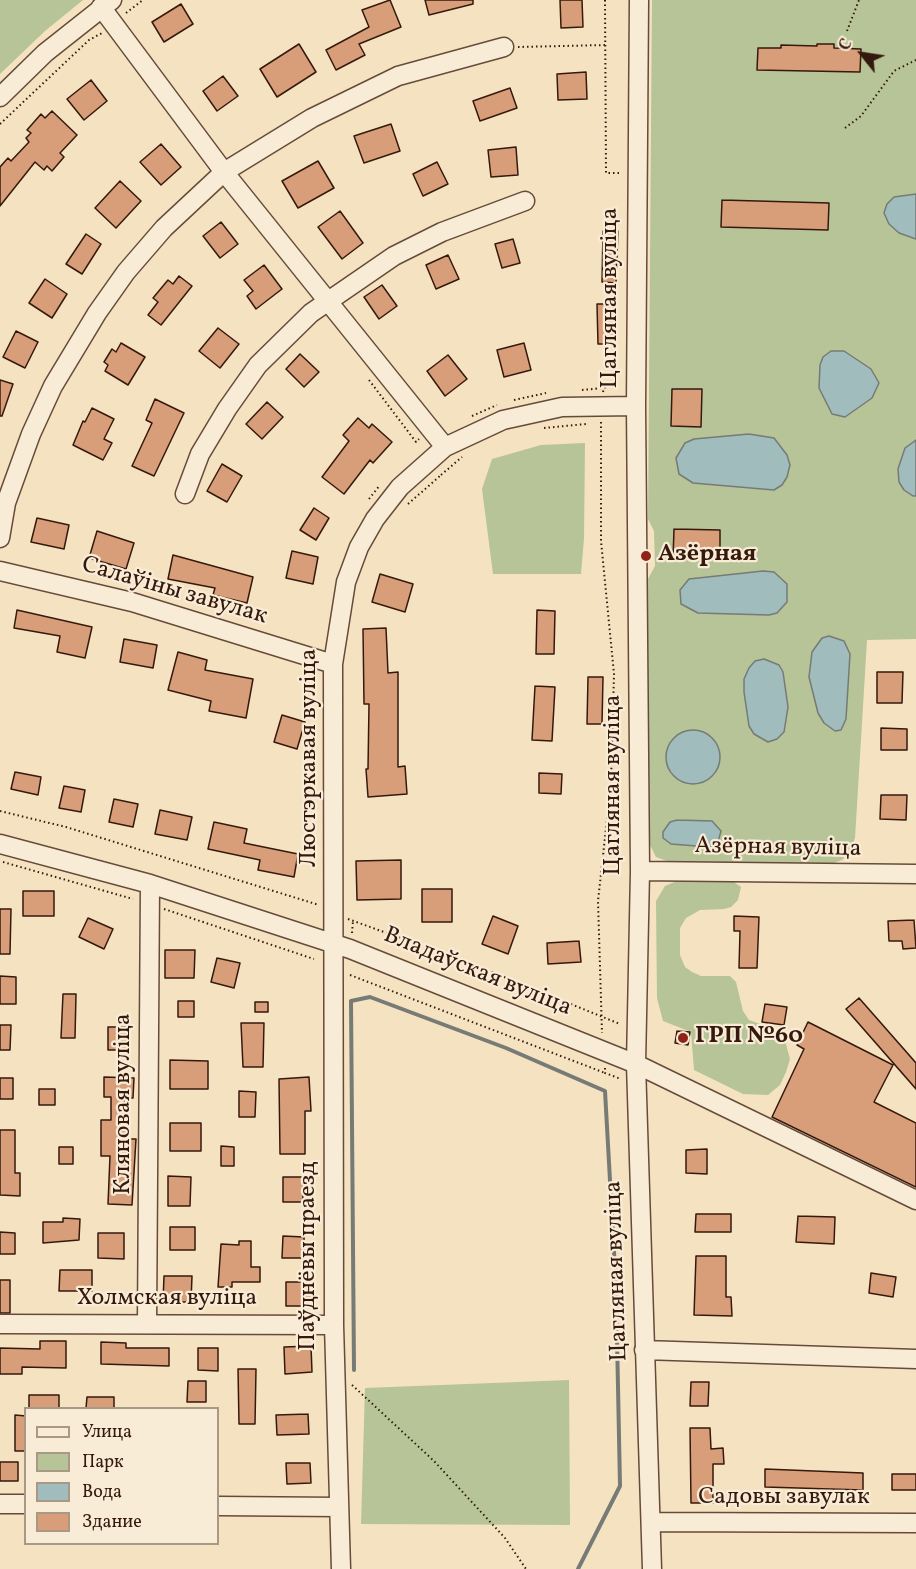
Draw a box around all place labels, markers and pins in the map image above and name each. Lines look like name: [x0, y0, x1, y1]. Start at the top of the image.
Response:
place label: Азёрная: [658, 542, 757, 570]
marker: Азёрная: [639, 549, 653, 563]
place label: ГРП №60: [695, 1024, 803, 1052]
marker: ГРП №60: [676, 1031, 690, 1045]

